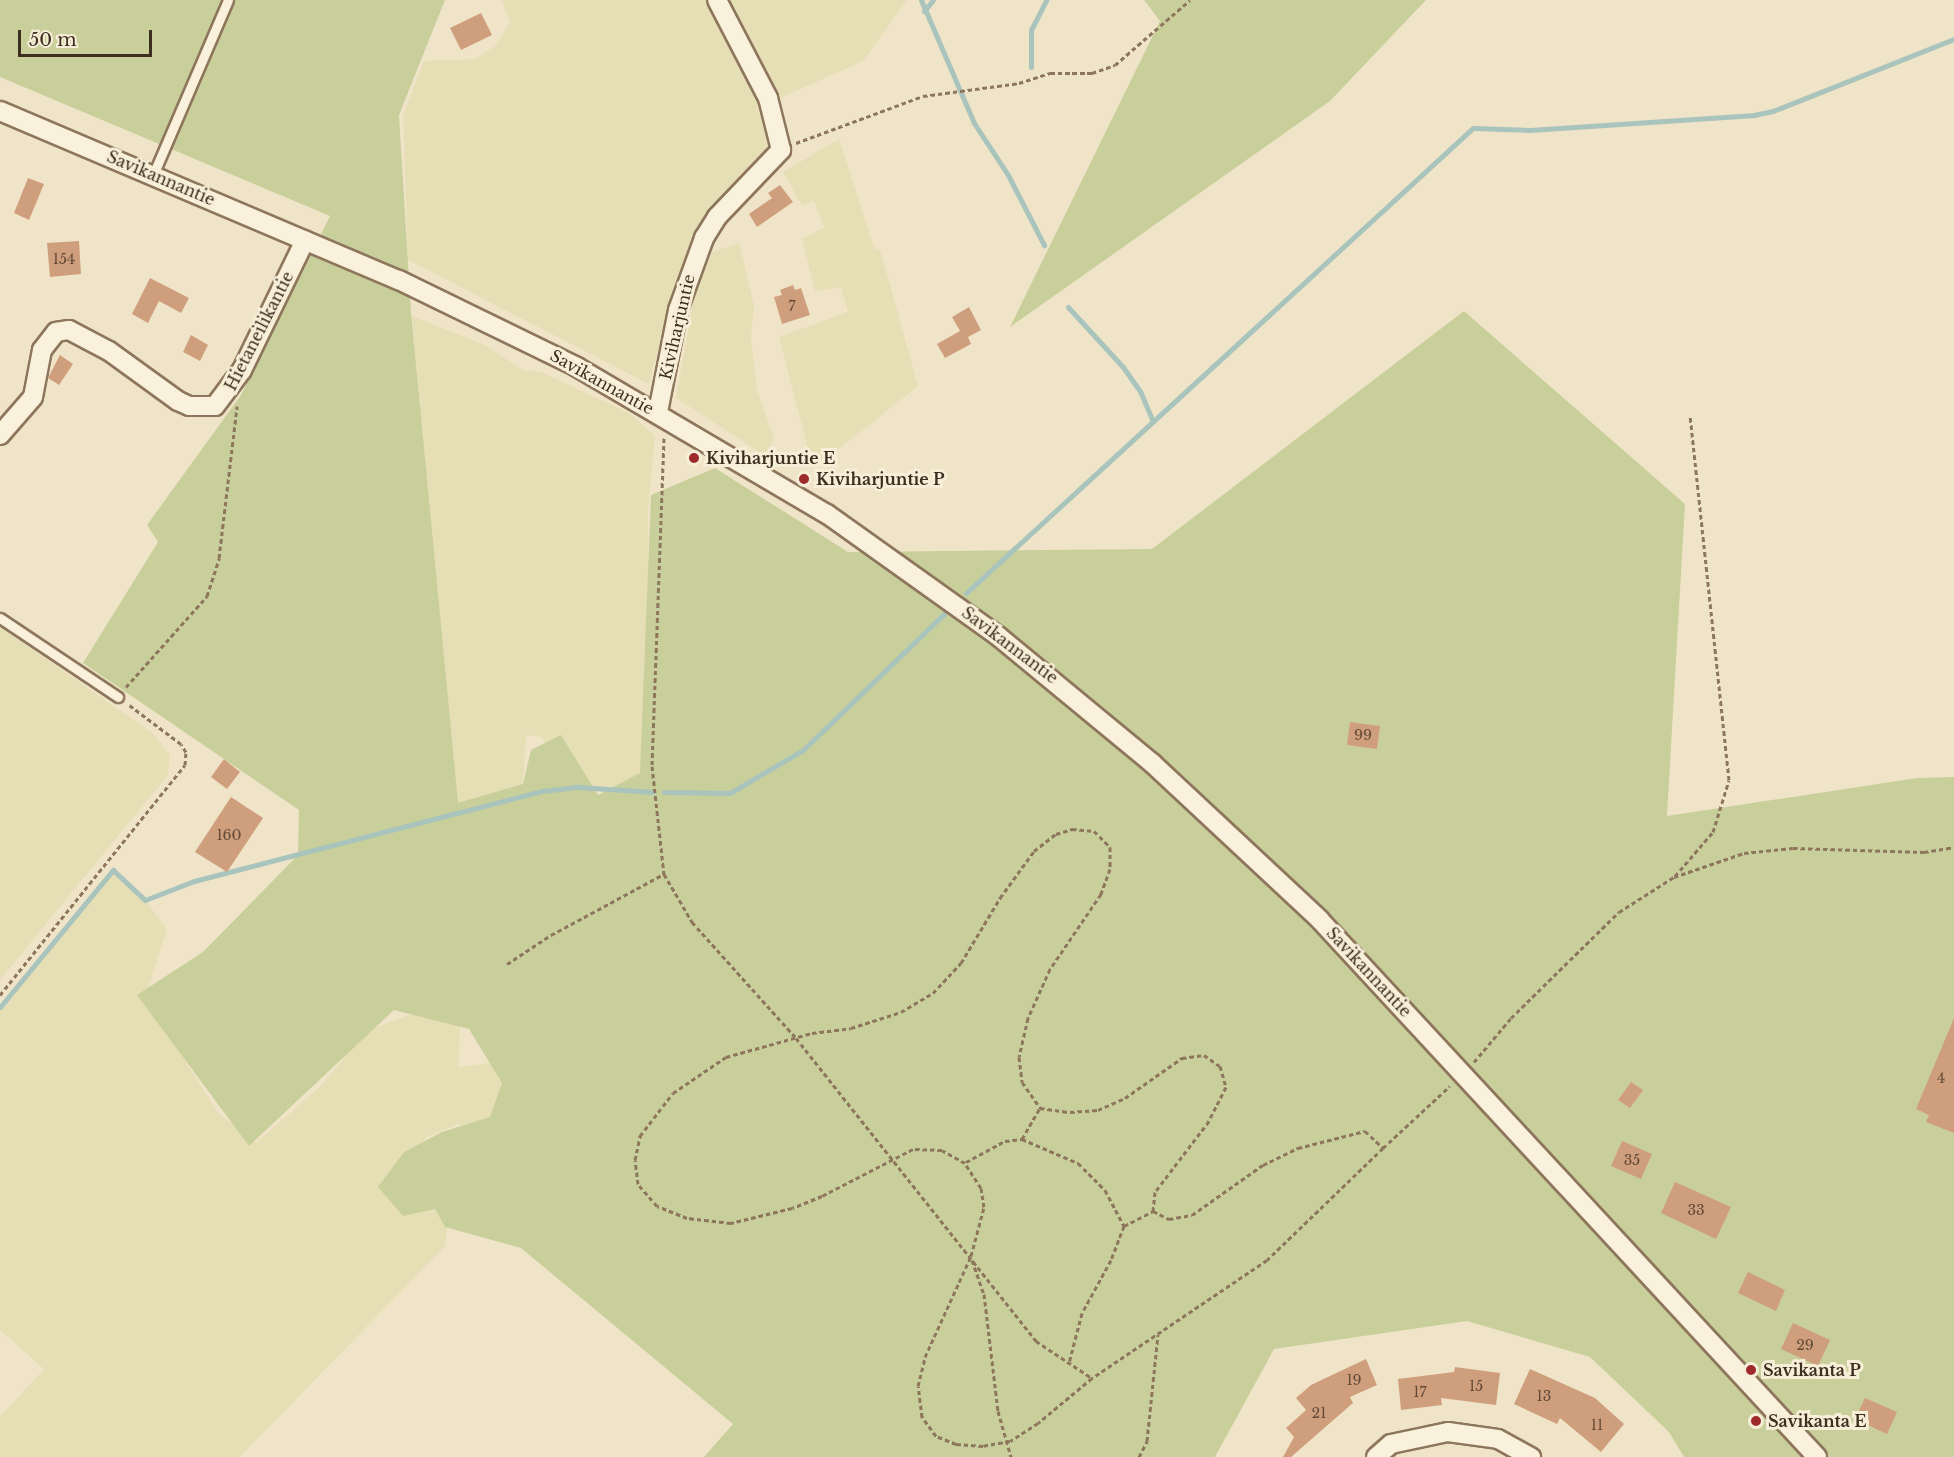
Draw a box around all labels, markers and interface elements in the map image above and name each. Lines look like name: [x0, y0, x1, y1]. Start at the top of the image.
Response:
scale bar: [21, 18, 154, 56]
text: 50 m: [29, 29, 77, 51]
street label: Savikannantie: [104, 147, 218, 209]
house number: 154: [53, 251, 75, 267]
street label: Hietaneilikantie: [221, 268, 297, 394]
street label: Kiviharjuntie: [656, 272, 698, 382]
house number: 7: [788, 298, 796, 314]
street label: Savikannantie: [547, 346, 657, 418]
place label: Kiviharjuntie E: [706, 448, 835, 468]
marker: Kiviharjuntie E: [687, 451, 701, 465]
place label: Kiviharjuntie P: [816, 469, 944, 489]
marker: Kiviharjuntie P: [797, 472, 811, 486]
street label: Savikannantie: [958, 603, 1062, 687]
house number: 99: [1354, 727, 1372, 743]
house number: 160: [216, 827, 242, 843]
street label: Savikannantie: [1323, 923, 1415, 1021]
house number: 4: [1937, 1070, 1945, 1086]
house number: 35: [1624, 1152, 1640, 1168]
house number: 33: [1687, 1202, 1705, 1218]
house number: 29: [1796, 1337, 1814, 1353]
place label: Savikanta P: [1763, 1360, 1861, 1380]
marker: Savikanta P: [1744, 1363, 1758, 1377]
house number: 19: [1346, 1372, 1362, 1388]
house number: 15: [1469, 1378, 1483, 1394]
house number: 17: [1413, 1384, 1427, 1400]
house number: 13: [1537, 1388, 1551, 1404]
house number: 21: [1312, 1405, 1326, 1421]
place label: Savikanta E: [1768, 1411, 1866, 1431]
marker: Savikanta E: [1749, 1414, 1763, 1428]
house number: 11: [1591, 1417, 1603, 1433]

